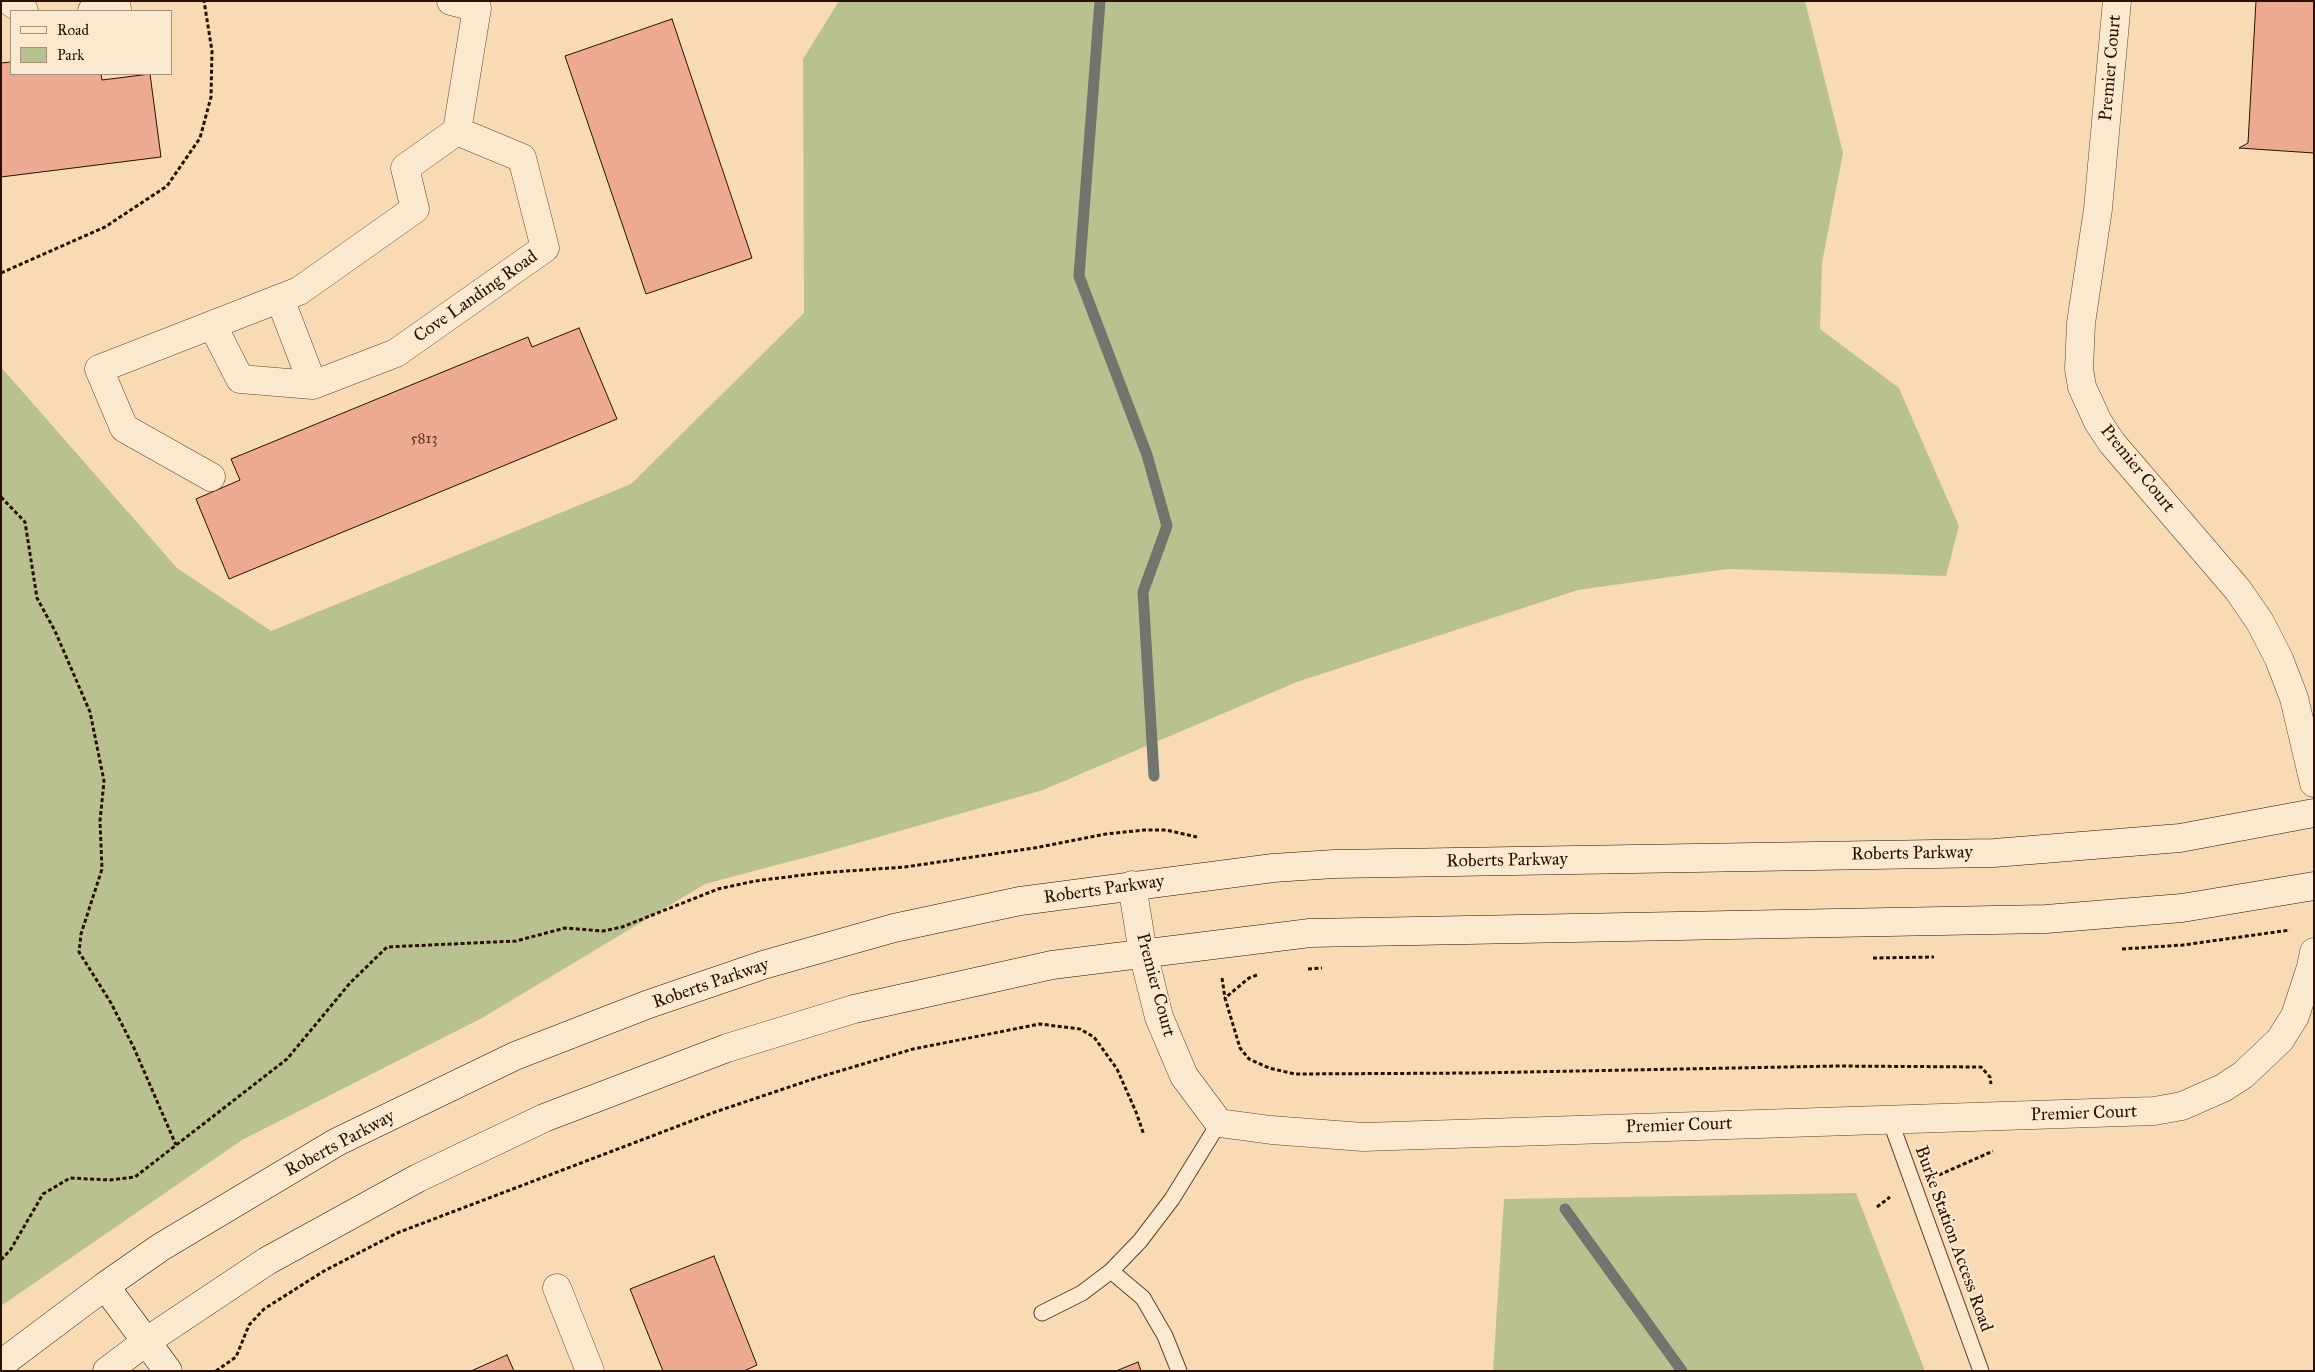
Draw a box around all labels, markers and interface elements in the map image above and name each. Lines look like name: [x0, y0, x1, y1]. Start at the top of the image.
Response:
legend: [10, 10, 172, 75]
street label: Premier Court: [2096, 14, 2126, 122]
text: Road: [57, 21, 89, 39]
text: Park: [57, 46, 84, 64]
street label: Cove Landing Road: [410, 246, 542, 348]
street label: Premier Court: [2095, 421, 2179, 517]
house number: 5813: [411, 430, 437, 448]
street label: Roberts Parkway: [1851, 842, 1973, 866]
street label: Roberts Parkway: [1446, 849, 1568, 873]
street label: Roberts Parkway: [1042, 871, 1166, 909]
street label: Premier Court: [1131, 931, 1179, 1039]
street label: Roberts Parkway: [650, 954, 772, 1014]
street label: Premier Court: [2030, 1101, 2138, 1127]
street label: Roberts Parkway: [281, 1106, 399, 1182]
street label: Premier Court: [1625, 1113, 1733, 1139]
street label: Burke Station Access Road: [1909, 1143, 1997, 1335]

